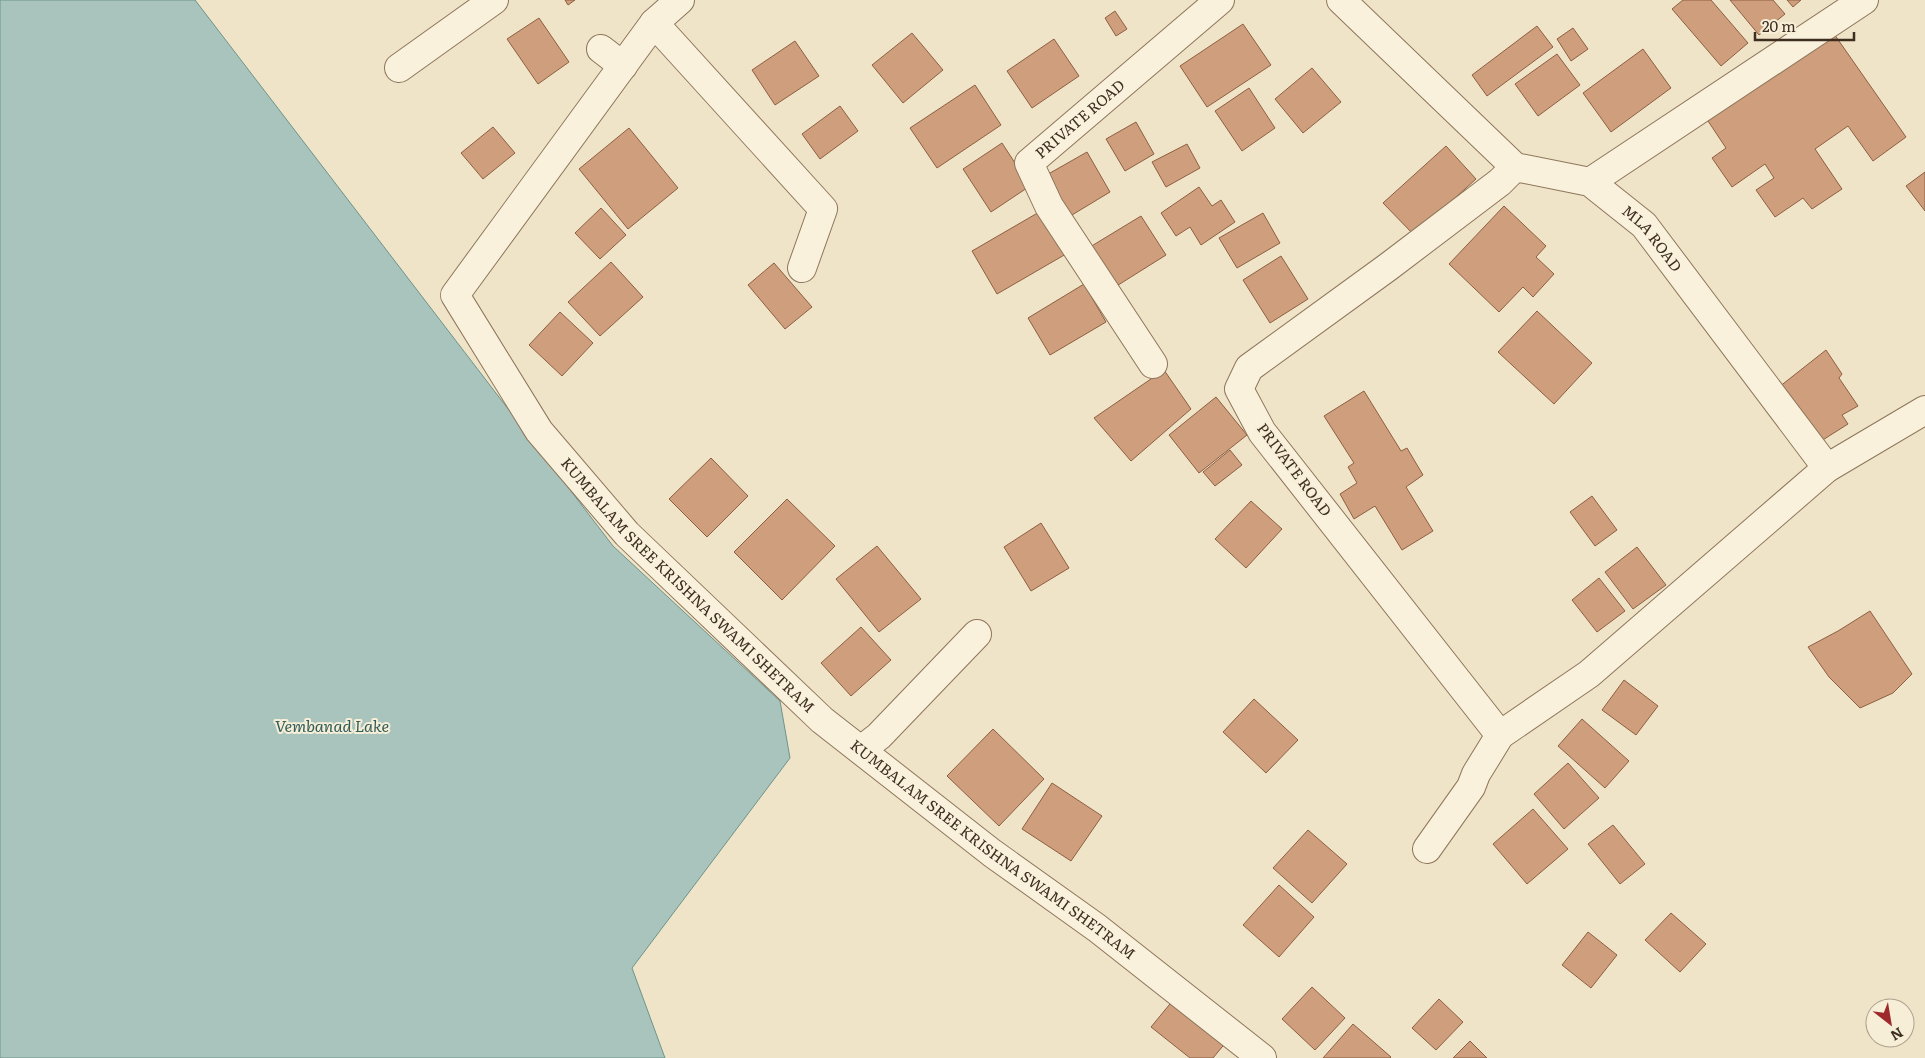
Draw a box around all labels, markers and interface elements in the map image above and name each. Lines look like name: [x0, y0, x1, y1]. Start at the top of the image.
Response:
scale bar: [1755, 10, 1854, 42]
text: 20 m: [1762, 14, 1796, 37]
street label: PRIVATE ROAD: [1029, 73, 1129, 163]
street label: MLA ROAD: [1618, 199, 1688, 276]
street label: PRIVATE ROAD: [1252, 417, 1338, 521]
street label: KUMBALAM SREE KRISHNA SWAMI SHETRAM: [556, 451, 821, 717]
water label: Vembanad Lake: [275, 713, 389, 737]
street label: KUMBALAM SREE KRISHNA SWAMI SHETRAM: [846, 733, 1141, 964]
north arrow: [1865, 998, 1915, 1048]
text: N: [1887, 1023, 1907, 1047]

